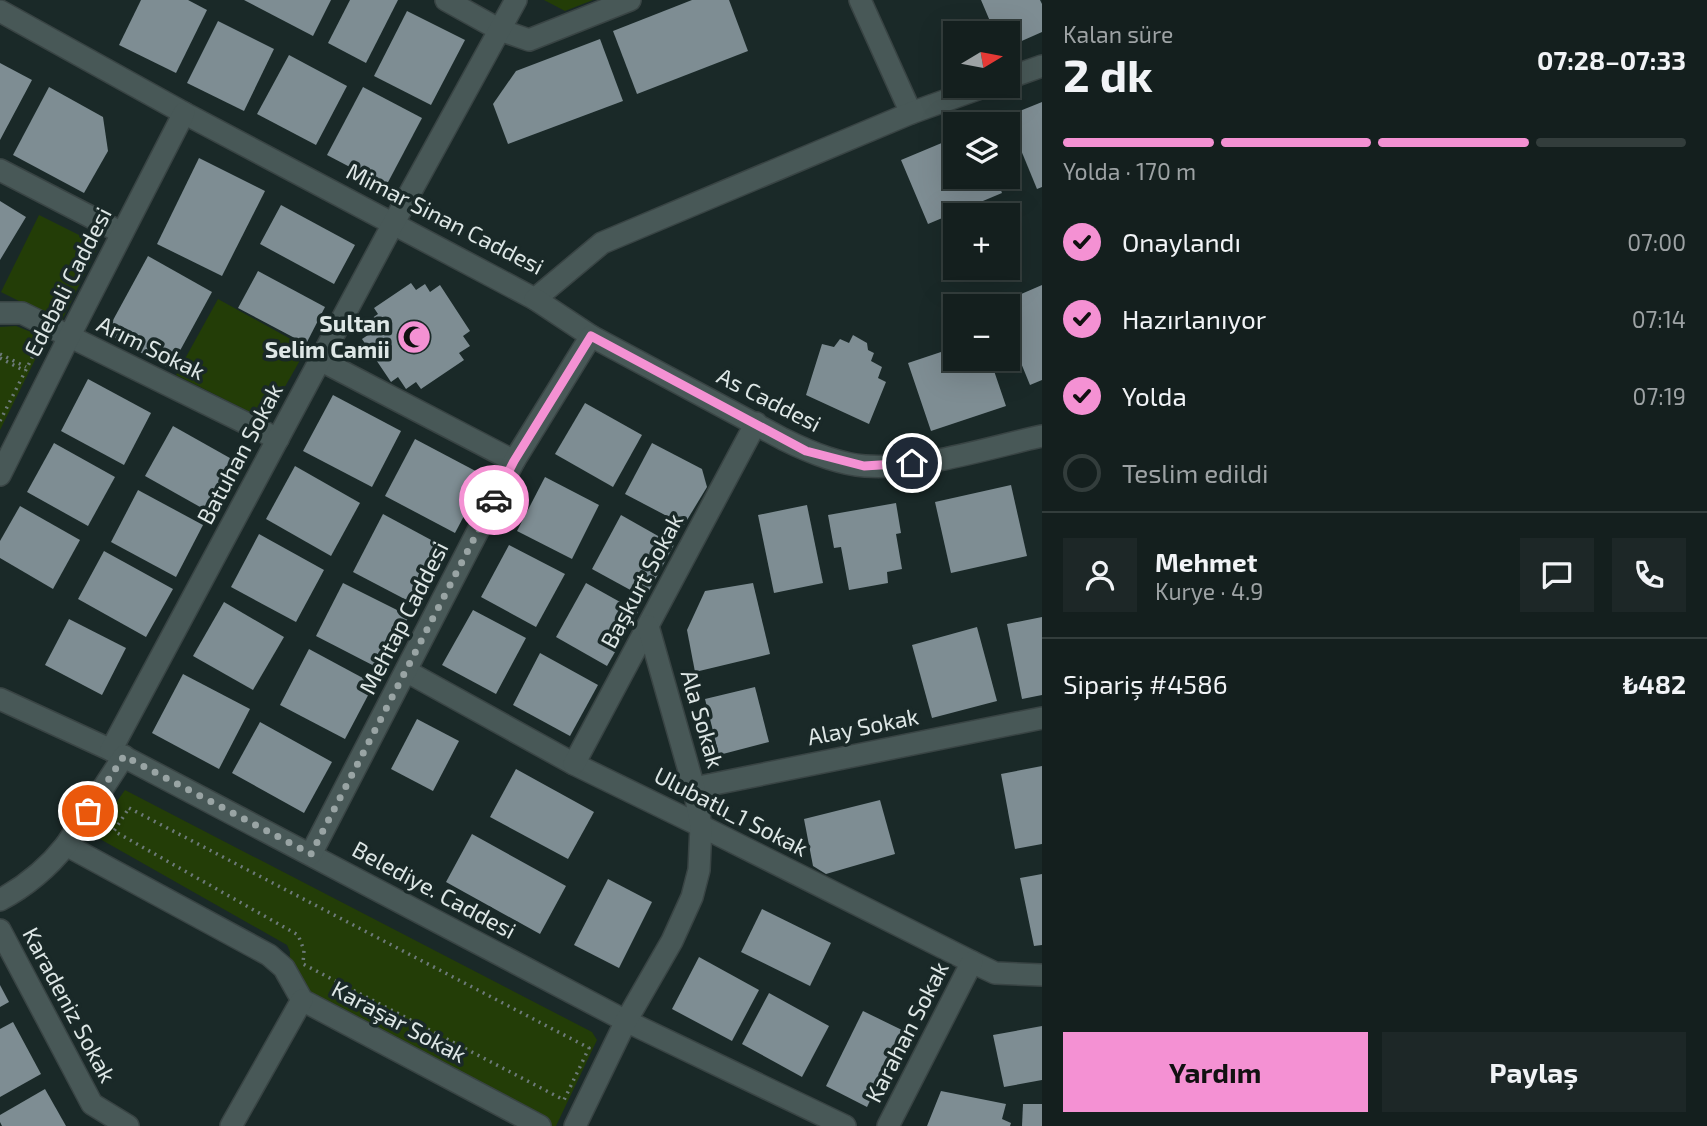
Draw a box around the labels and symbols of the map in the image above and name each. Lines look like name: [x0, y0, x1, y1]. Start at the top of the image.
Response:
north arrow: [943, 21, 1020, 98]
street label: Mimar Sinan Caddesi: [342, 156, 549, 280]
street label: Edebali Caddesi: [17, 202, 117, 361]
street label: Arım Sokak: [93, 309, 210, 385]
place label: Sultan Selim Camii: [265, 309, 390, 363]
mosque icon: Sultan Selim Camii: [395, 318, 433, 356]
street label: As Caddesi: [713, 361, 826, 437]
street label: Batuhan Sokak: [190, 378, 288, 529]
pin: [882, 433, 942, 493]
courier: [459, 465, 529, 535]
street label: Başkurt Sokak: [594, 508, 689, 653]
street label: Mehtap Caddesi: [353, 537, 454, 699]
street label: Ala Sokak: [676, 666, 730, 771]
street label: Alay Sokak: [805, 701, 921, 751]
street label: Ulubatlı_1 Sokak: [650, 760, 813, 862]
pin: [58, 781, 118, 841]
street label: Belediye. Caddesi: [348, 834, 521, 944]
street label: Karadeniz Sokak: [17, 922, 123, 1087]
street label: Karahan Sokak: [859, 956, 954, 1107]
street label: Karaşar Sokak: [327, 974, 472, 1069]

